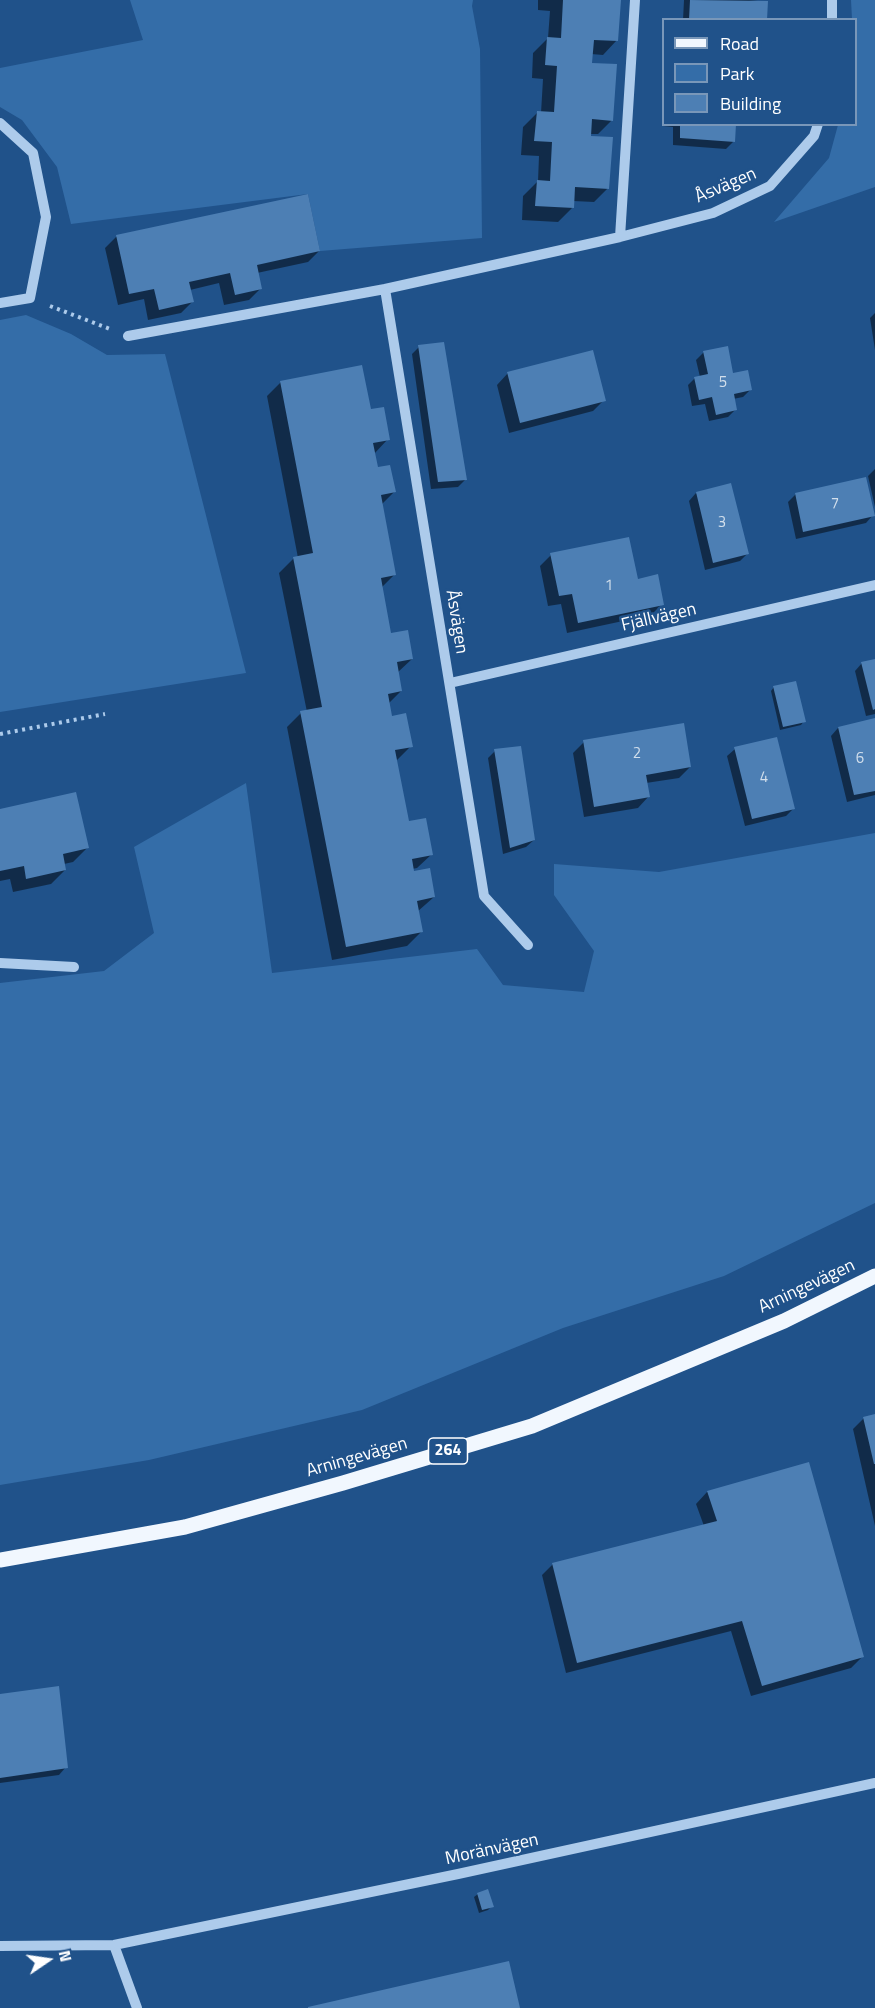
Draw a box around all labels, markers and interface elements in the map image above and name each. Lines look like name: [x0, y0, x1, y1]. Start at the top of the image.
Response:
legend: [662, 18, 857, 126]
text: Road: [720, 30, 759, 57]
text: Park: [720, 60, 754, 87]
text: Building: [720, 90, 781, 117]
street label: Åsvägen: [692, 163, 760, 209]
house number: 5: [719, 374, 727, 392]
house number: 7: [831, 495, 839, 513]
house number: 3: [718, 514, 726, 532]
house number: 1: [605, 577, 613, 595]
street label: Åsvägen: [440, 588, 472, 656]
street label: Fjällvägen: [619, 599, 699, 637]
house number: 2: [633, 745, 641, 763]
house number: 6: [856, 750, 864, 768]
house number: 4: [760, 769, 768, 787]
street label: Arningevägen: [755, 1255, 859, 1319]
street label: Arningevägen: [304, 1433, 410, 1483]
road number: 264: [428, 1438, 468, 1464]
street label: Moränvägen: [443, 1830, 541, 1870]
north arrow: [18, 1930, 78, 1990]
text: N: [53, 1948, 78, 1964]

